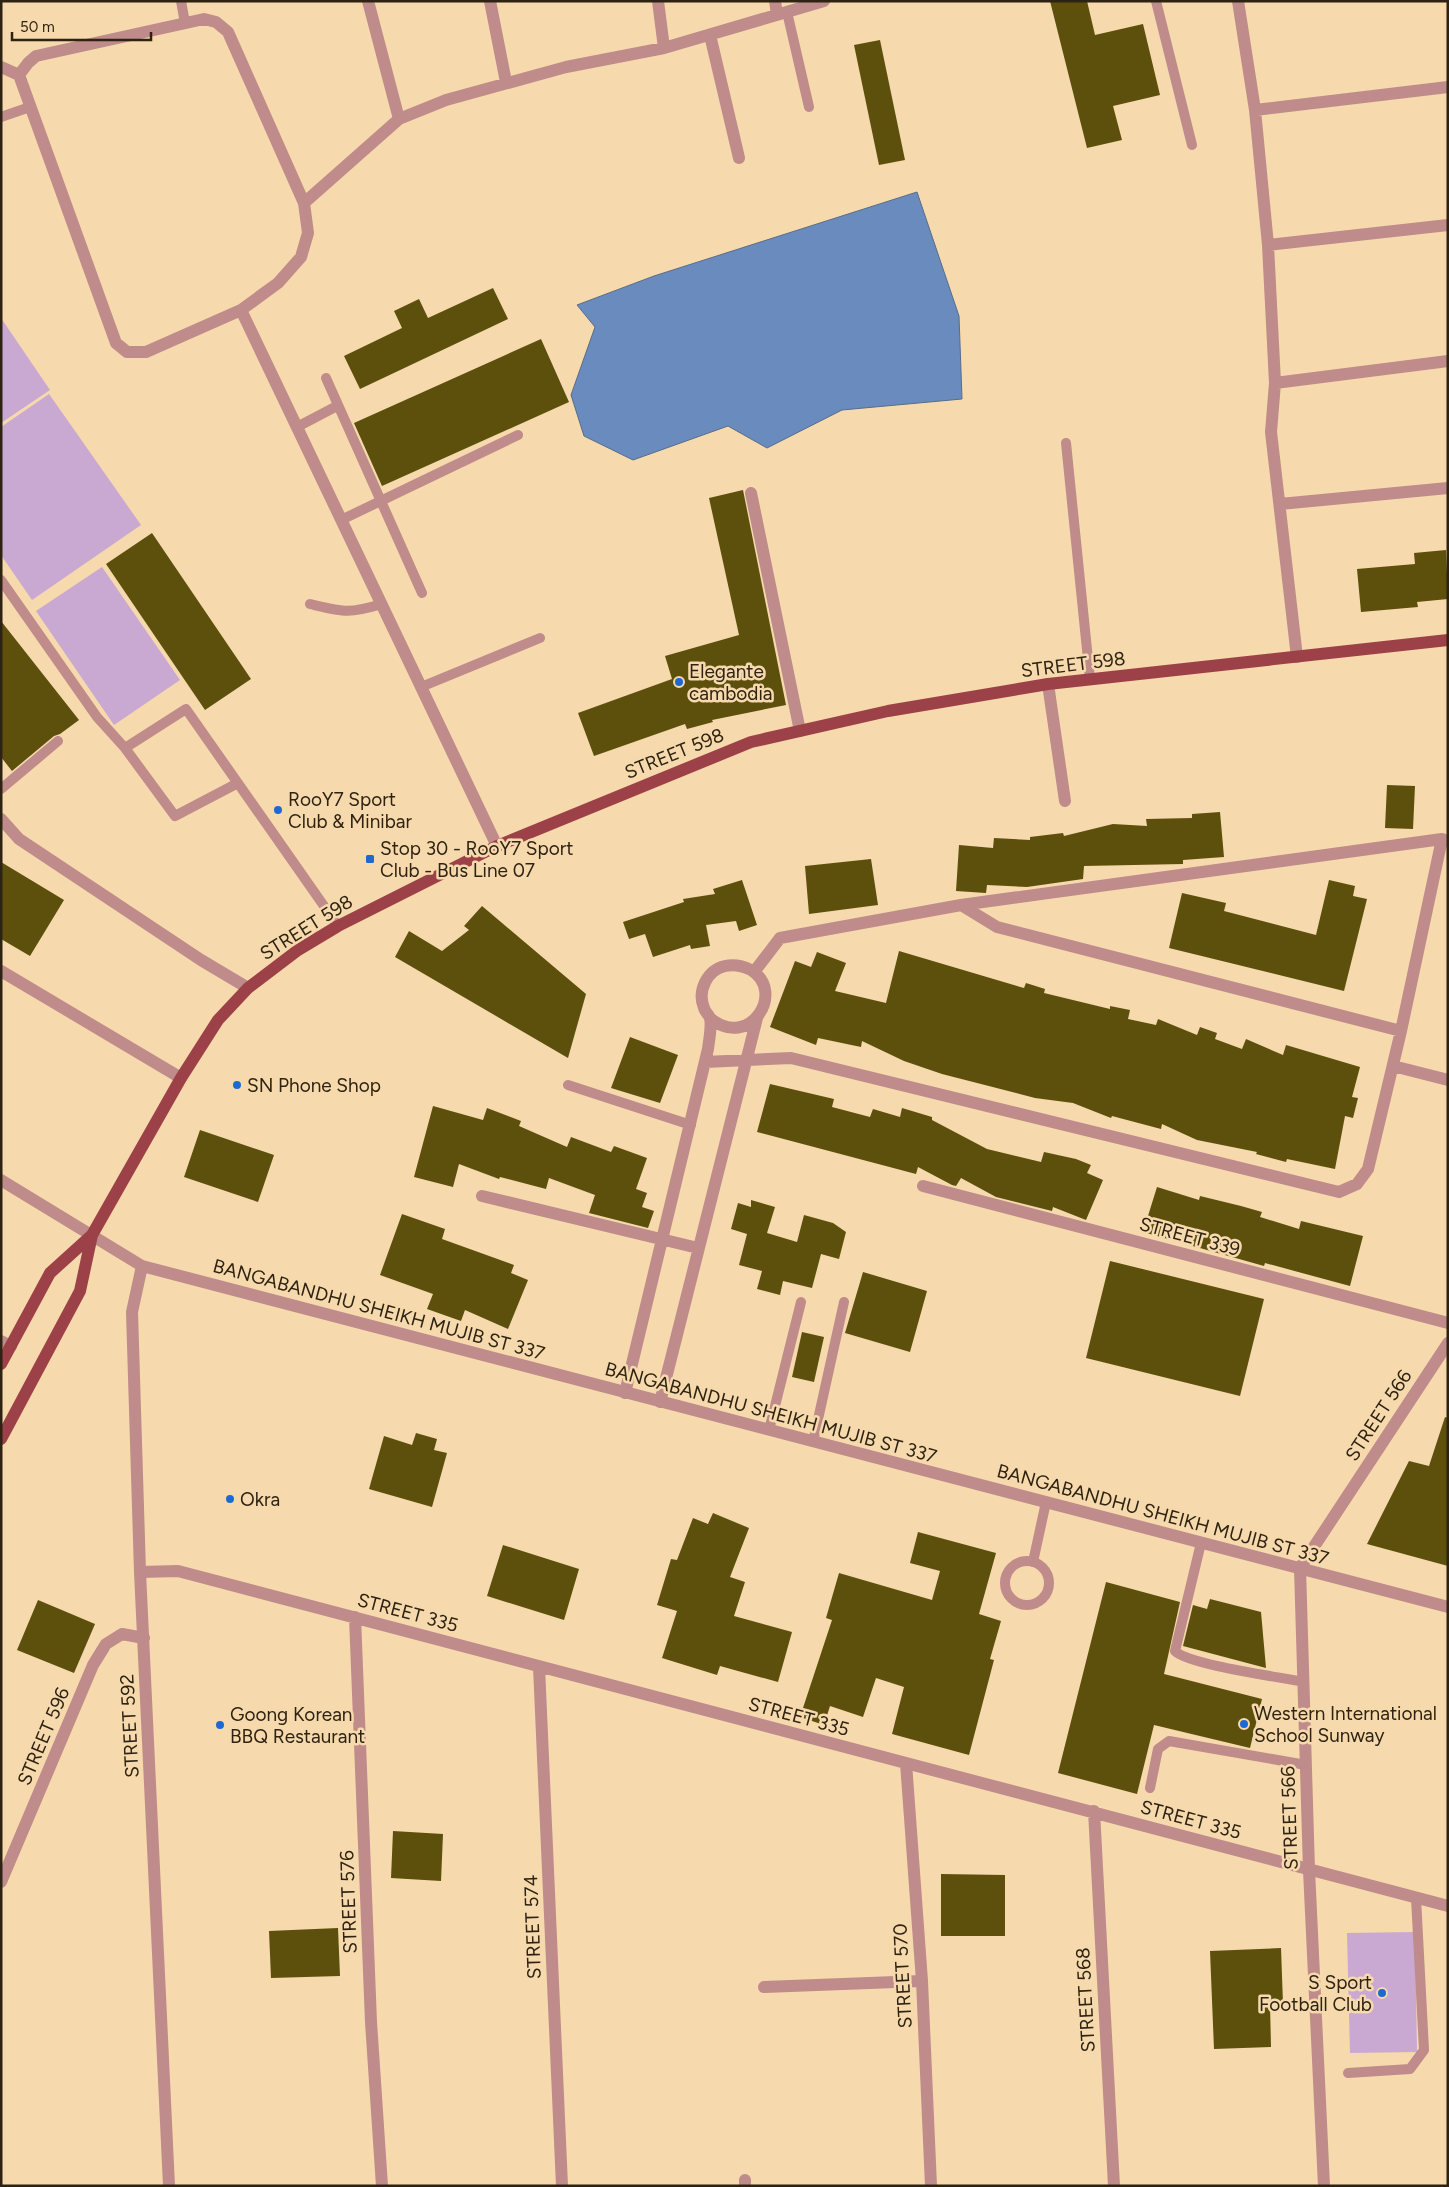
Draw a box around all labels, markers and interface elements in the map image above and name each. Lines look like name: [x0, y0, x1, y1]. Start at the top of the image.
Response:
scale bar: [12, 10, 151, 42]
text: 50 m: [20, 18, 55, 36]
street label: STREET 598: [1020, 647, 1127, 682]
place label: Elegante cambodia: [689, 660, 773, 705]
marker: Elegante cambodia: [673, 676, 685, 688]
street label: STREET 598: [621, 723, 727, 784]
place label: RooY7 Sport Club & Minibar: [288, 788, 413, 833]
marker: RooY7 Sport Club & Minibar: [272, 804, 284, 816]
place label: Stop 30 - RooY7 Sport Club - Bus Line 07: [380, 837, 573, 882]
marker: Stop 30 - RooY7 Sport Club - Bus Line 07: [364, 853, 376, 865]
street label: STREET 598: [256, 890, 357, 965]
place label: SN Phone Shop: [247, 1074, 381, 1097]
marker: SN Phone Shop: [231, 1079, 243, 1091]
street label: STREET 339: [1137, 1212, 1243, 1261]
street label: BANGABANDHU SHEIKH MUJIB ST 337: [211, 1254, 547, 1365]
street label: BANGABANDHU SHEIKH MUJIB ST 337: [603, 1357, 939, 1468]
street label: STREET 566: [1340, 1365, 1417, 1465]
street label: BANGABANDHU SHEIKH MUJIB ST 337: [995, 1459, 1331, 1570]
place label: Okra: [240, 1488, 280, 1511]
marker: Okra: [224, 1493, 236, 1505]
street label: STREET 335: [355, 1588, 461, 1637]
street label: STREET 592: [115, 1673, 144, 1779]
street label: STREET 596: [13, 1684, 74, 1789]
street label: STREET 335: [746, 1692, 852, 1741]
place label: Western International School Sunway: [1254, 1702, 1437, 1747]
place label: Goong Korean BBQ Restaurant: [230, 1703, 365, 1748]
marker: Western International School Sunway: [1238, 1718, 1250, 1730]
marker: Goong Korean BBQ Restaurant: [214, 1719, 226, 1731]
street label: STREET 566: [1276, 1765, 1303, 1870]
street label: STREET 335: [1138, 1795, 1244, 1844]
street label: STREET 576: [335, 1850, 362, 1954]
street label: STREET 574: [519, 1874, 546, 1980]
street label: STREET 570: [888, 1923, 917, 2029]
street label: STREET 568: [1071, 1947, 1100, 2053]
place label: S Sport Football Club: [1259, 1971, 1372, 2016]
marker: S Sport Football Club: [1376, 1987, 1388, 1999]

